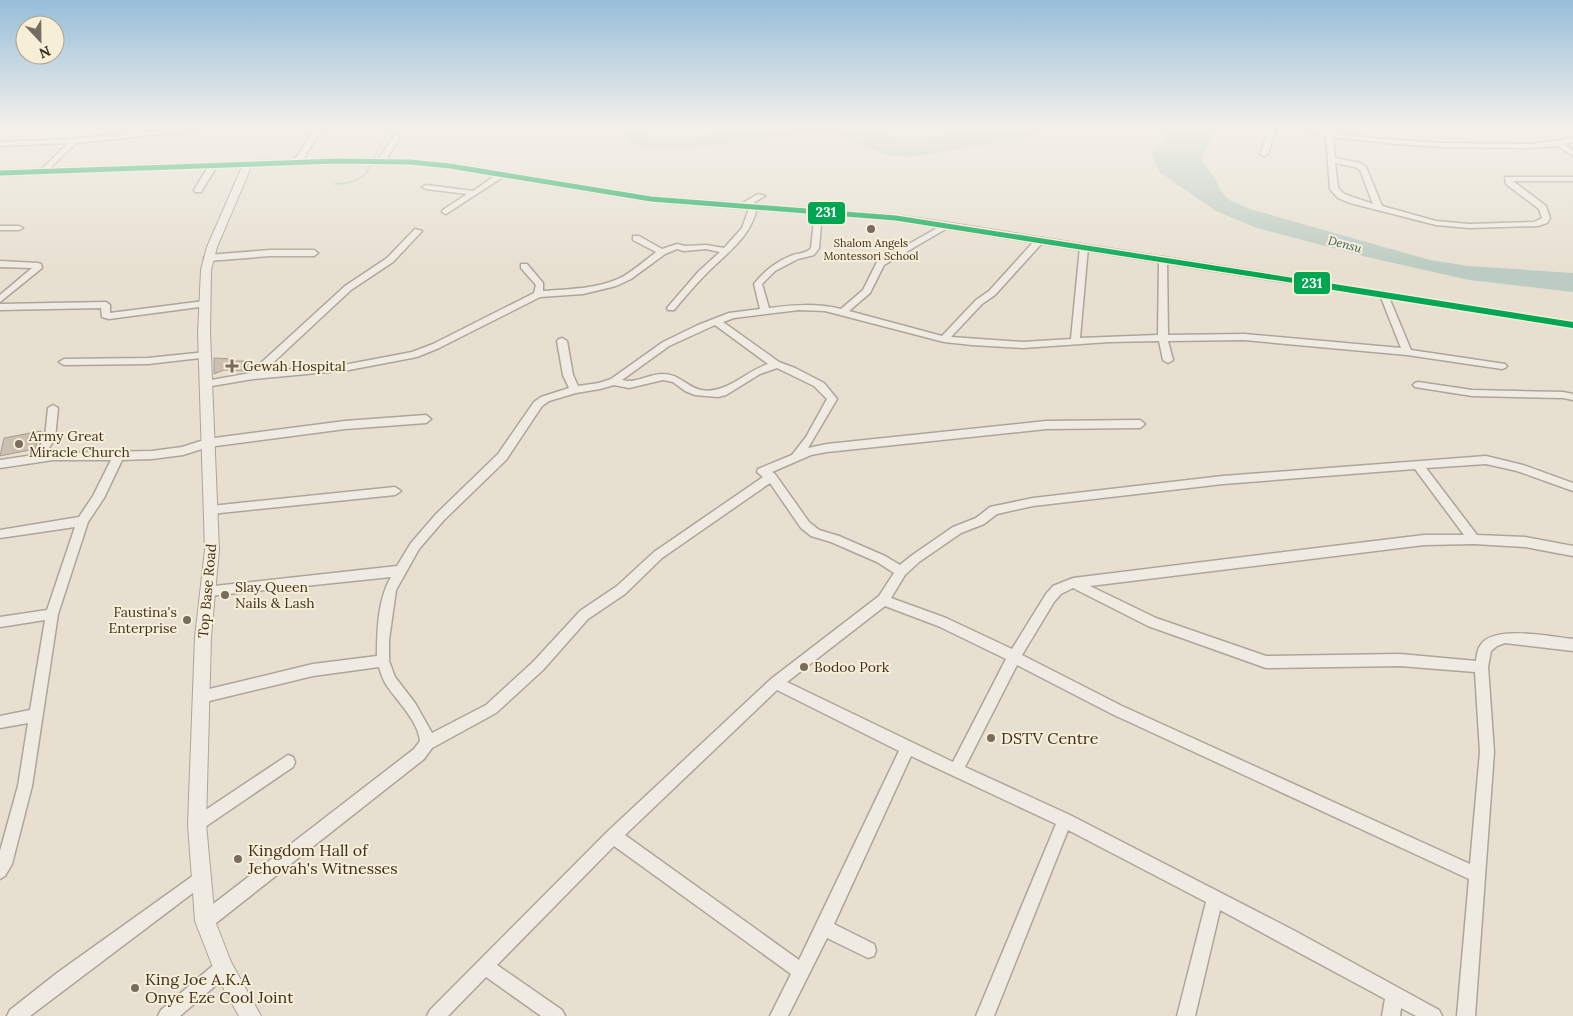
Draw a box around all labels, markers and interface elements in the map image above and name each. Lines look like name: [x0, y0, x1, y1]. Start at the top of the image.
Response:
north arrow: [15, 15, 65, 65]
text: N: [36, 42, 53, 62]
line badge: 231: [807, 201, 846, 225]
text: 231: [816, 203, 837, 221]
marker: Shalom Angels Montessori School: [865, 223, 877, 235]
water label: Densu: [1327, 232, 1364, 256]
place label: Shalom Angels Montessori School: [823, 236, 919, 263]
line badge: 231: [1293, 271, 1331, 295]
text: 231: [1302, 274, 1323, 292]
place label: Gewah Hospital: [243, 357, 346, 375]
marker: Gewah Hospital: [225, 359, 239, 373]
place label: Army Great Miracle Church: [28, 427, 130, 461]
marker: Army Great Miracle Church: [13, 438, 25, 450]
street label: Top Base Road: [194, 543, 220, 639]
place label: Slay Queen Nails & Lash: [235, 578, 315, 612]
marker: Slay Queen Nails & Lash: [219, 589, 231, 601]
place label: Faustina's Enterprise: [108, 603, 177, 637]
marker: Faustina's Enterprise: [181, 614, 193, 626]
place label: Bodoo Pork: [814, 658, 890, 676]
marker: Bodoo Pork: [798, 661, 810, 673]
place label: DSTV Centre: [1001, 728, 1099, 748]
marker: DSTV Centre: [985, 732, 997, 744]
place label: Kingdom Hall of Jehovah's Witnesses: [247, 840, 398, 878]
marker: Kingdom Hall of Jehovah's Witnesses: [232, 853, 244, 865]
place label: King Joe A.K.A Onye Eze Cool Joint: [145, 969, 294, 1007]
marker: King Joe A.K.A Onye Eze Cool Joint: [129, 982, 141, 994]

